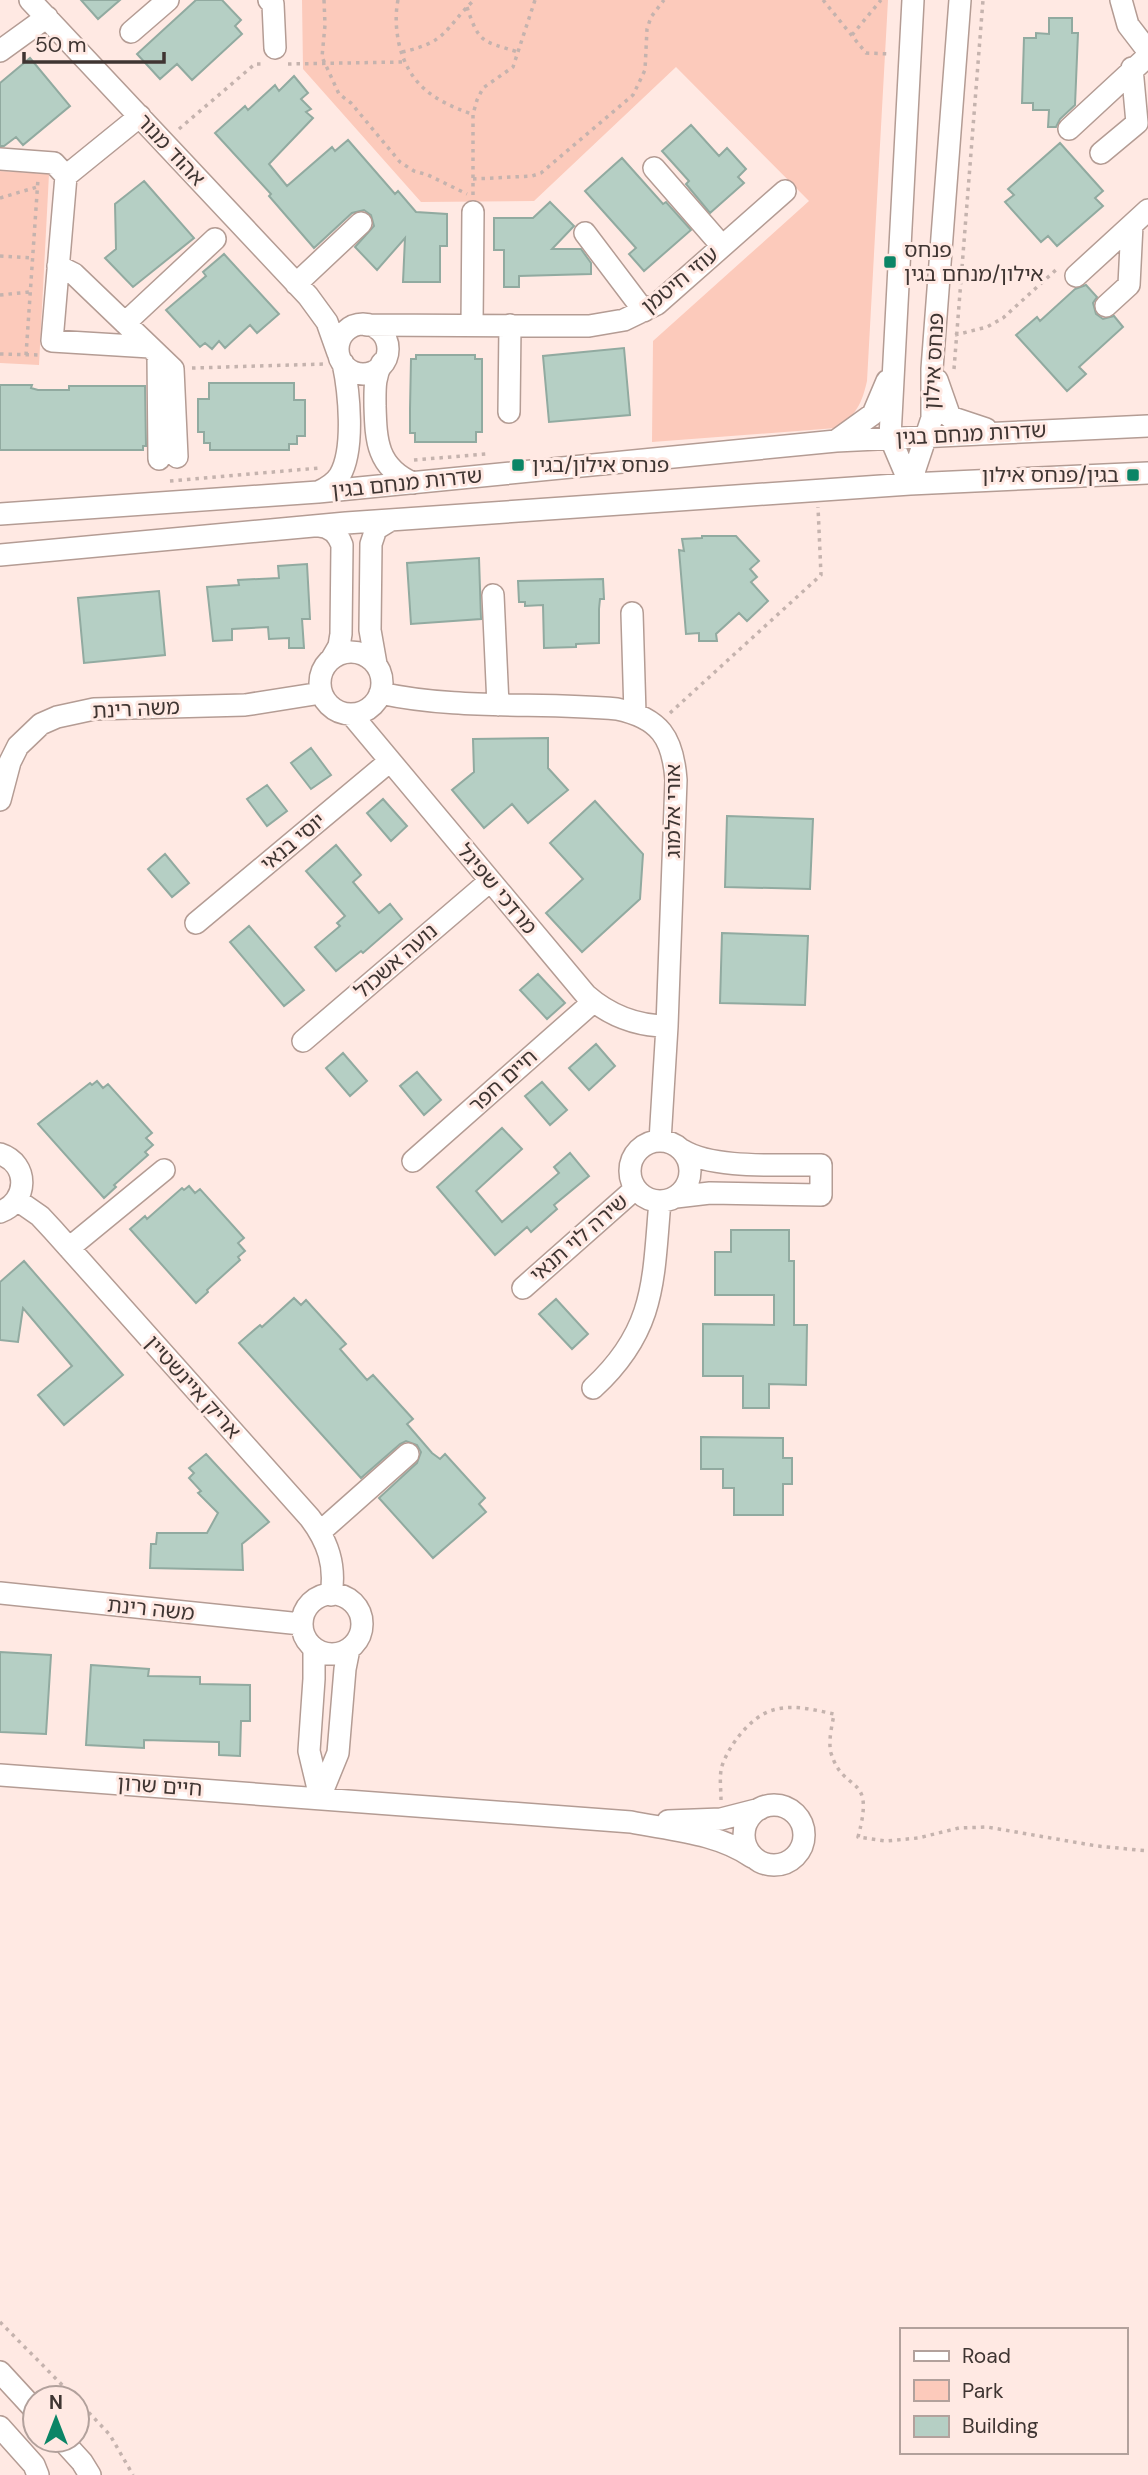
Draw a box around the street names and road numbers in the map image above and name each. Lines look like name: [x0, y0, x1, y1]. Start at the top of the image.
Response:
street label: אהוד מנור: [131, 108, 211, 192]
street label: עוזי חיטמן: [636, 240, 724, 320]
street label: פנחס אילון: [917, 312, 951, 410]
street label: שדרות מנחם בגין: [895, 416, 1047, 452]
street label: שדרות מנחם בגין: [330, 461, 484, 505]
street label: משה רינת: [92, 693, 181, 725]
street label: אורי אלמוג: [659, 764, 687, 858]
street label: יוסי בנאי: [255, 807, 331, 877]
street label: מרדכי שפיגל: [451, 838, 543, 940]
street label: נועה אשכול: [349, 917, 443, 1005]
street label: חיים חפר: [463, 1043, 543, 1119]
street label: שירה לוי תנאי: [524, 1188, 634, 1288]
street label: אריק איינשטיין: [139, 1329, 247, 1445]
street label: משה רינת: [106, 1591, 196, 1628]
street label: חיים שרון: [117, 1769, 203, 1803]

